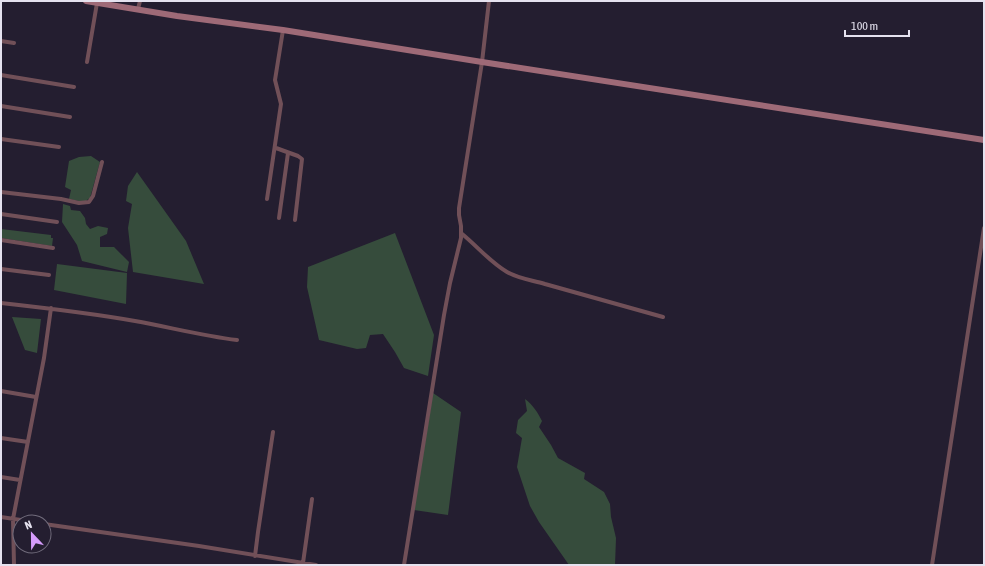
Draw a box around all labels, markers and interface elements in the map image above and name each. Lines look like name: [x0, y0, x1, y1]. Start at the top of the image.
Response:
scale bar: [845, 12, 909, 38]
text: 100 m: [851, 19, 878, 33]
north arrow: [12, 514, 52, 554]
text: N: [23, 518, 34, 532]

